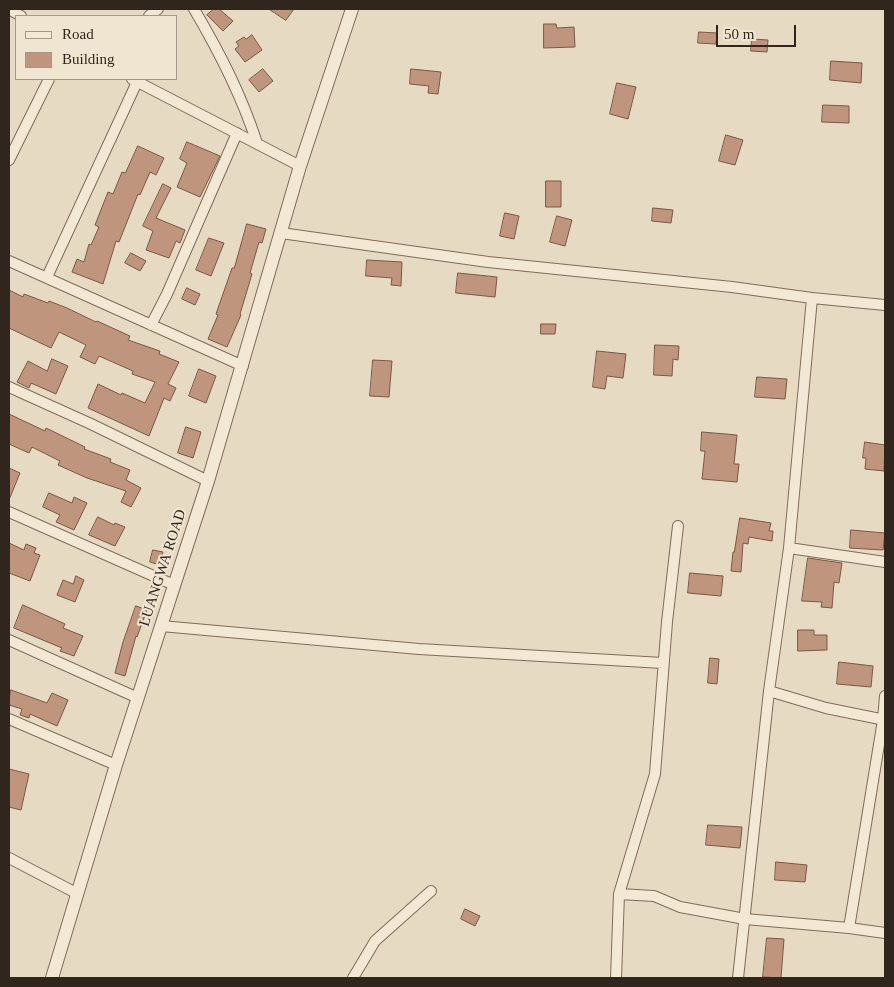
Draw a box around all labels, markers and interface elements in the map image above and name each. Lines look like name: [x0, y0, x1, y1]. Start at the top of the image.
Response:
legend: [15, 15, 178, 80]
scale bar: [719, 15, 799, 47]
text: Road: [62, 26, 94, 42]
text: 50 m: [724, 26, 754, 42]
text: Building: [62, 51, 115, 67]
street label: LUANGWA ROAD: [136, 507, 190, 629]

